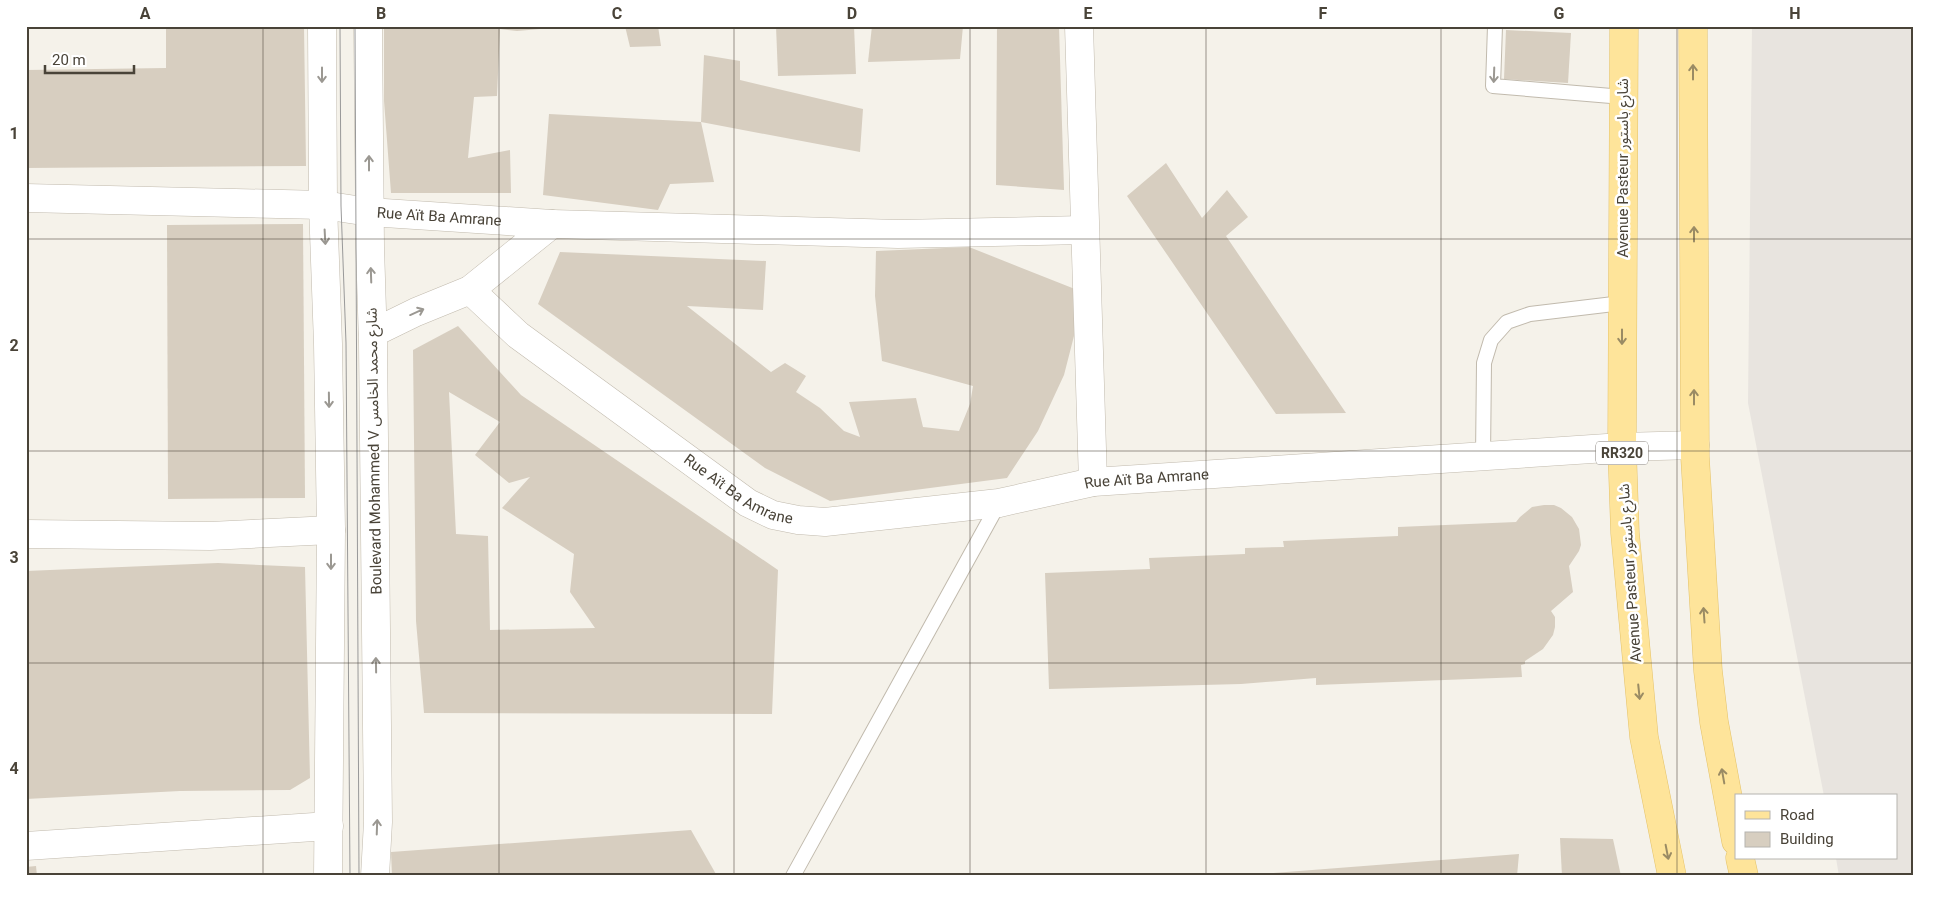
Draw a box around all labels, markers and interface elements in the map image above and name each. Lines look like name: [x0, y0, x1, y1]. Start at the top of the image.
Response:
text: A: [140, 4, 151, 23]
text: B: [376, 4, 386, 23]
text: C: [612, 4, 622, 23]
text: D: [847, 4, 857, 23]
text: E: [1084, 4, 1093, 23]
text: F: [1319, 4, 1328, 23]
text: G: [1554, 4, 1565, 23]
text: H: [1789, 4, 1801, 23]
scale bar: [45, 42, 134, 74]
text: 20 m: [52, 51, 86, 69]
one-way arrow: [1688, 64, 1698, 80]
one-way arrow: [317, 66, 327, 83]
one-way arrow: [1489, 67, 1498, 83]
street label: Avenue Pasteur شارع باستور: [1614, 78, 1635, 258]
text: 1: [9, 124, 19, 143]
one-way arrow: [364, 155, 374, 172]
street label: Rue Aït Ba Amrane: [376, 204, 502, 230]
one-way arrow: [1689, 226, 1699, 242]
one-way arrow: [321, 229, 330, 245]
one-way arrow: [366, 267, 375, 283]
street label: Boulevard Mohammed V شارع محمد الخامس: [362, 307, 389, 595]
one-way arrow: [409, 307, 424, 317]
one-way arrow: [1617, 329, 1627, 345]
text: 2: [9, 336, 19, 355]
one-way arrow: [1689, 389, 1699, 405]
one-way arrow: [324, 392, 334, 408]
road number: RR320: [1596, 442, 1648, 464]
street label: Rue Aït Ba Amrane: [680, 450, 794, 528]
street label: Rue Aït Ba Amrane: [1083, 465, 1210, 493]
street label: Avenue Pasteur شارع باستور: [1615, 482, 1648, 663]
text: 3: [9, 548, 19, 567]
one-way arrow: [326, 554, 336, 570]
one-way arrow: [1700, 607, 1709, 623]
one-way arrow: [371, 657, 381, 673]
one-way arrow: [1634, 683, 1644, 699]
text: 4: [9, 759, 19, 778]
one-way arrow: [1718, 769, 1728, 785]
legend: [1735, 794, 1898, 860]
text: Road: [1780, 806, 1814, 824]
one-way arrow: [373, 819, 382, 835]
text: Building: [1780, 830, 1834, 848]
one-way arrow: [1663, 843, 1672, 859]

